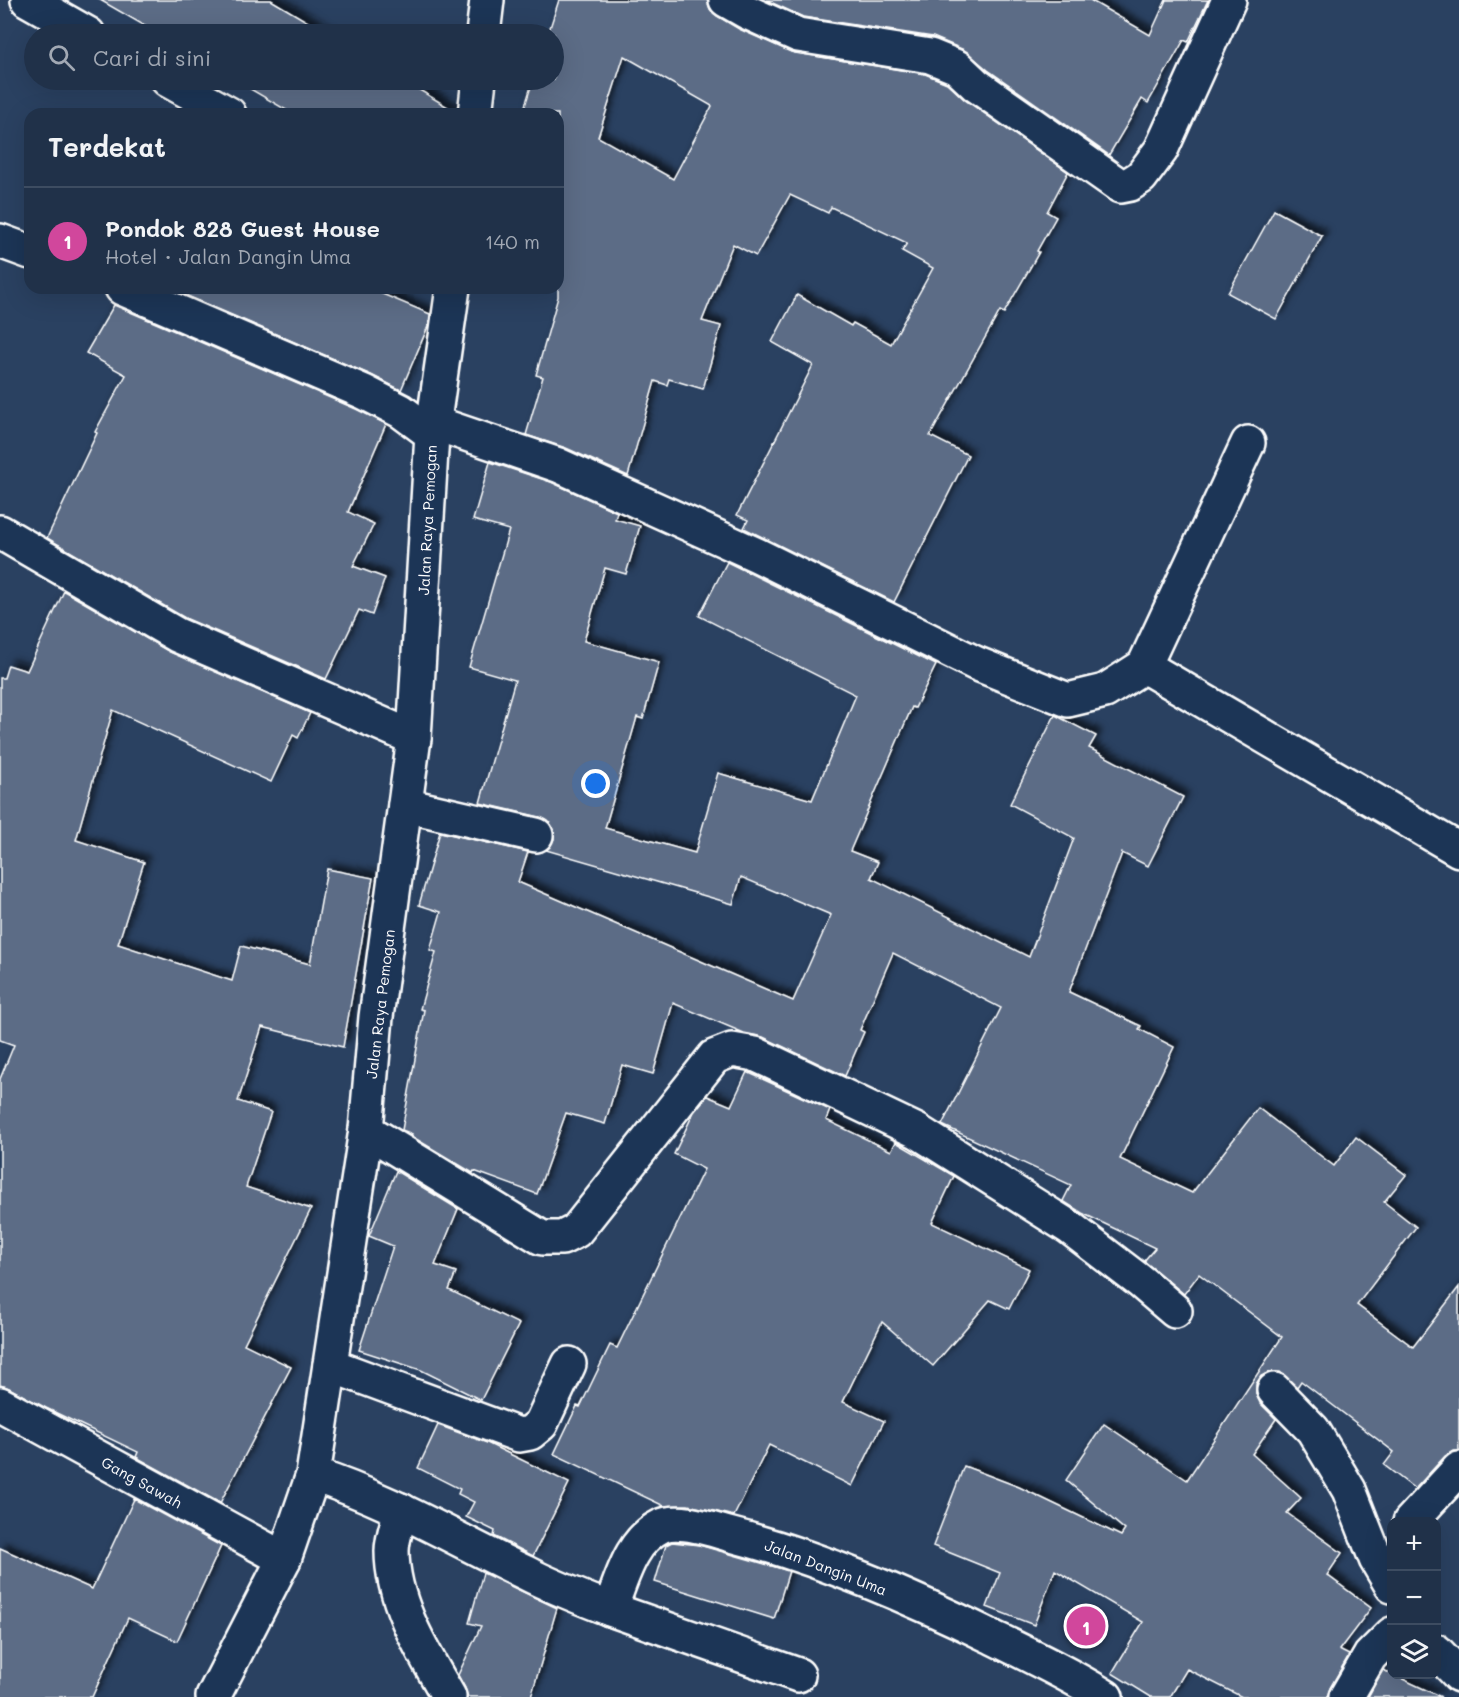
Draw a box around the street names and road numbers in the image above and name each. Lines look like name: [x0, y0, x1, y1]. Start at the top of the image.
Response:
street label: Jalan Raya Pemogan: [413, 444, 441, 596]
street label: Jalan Raya Pemogan: [361, 928, 399, 1080]
street label: Gang Sawah: [98, 1452, 186, 1512]
street label: Jalan Dangin Uma: [762, 1534, 890, 1600]

